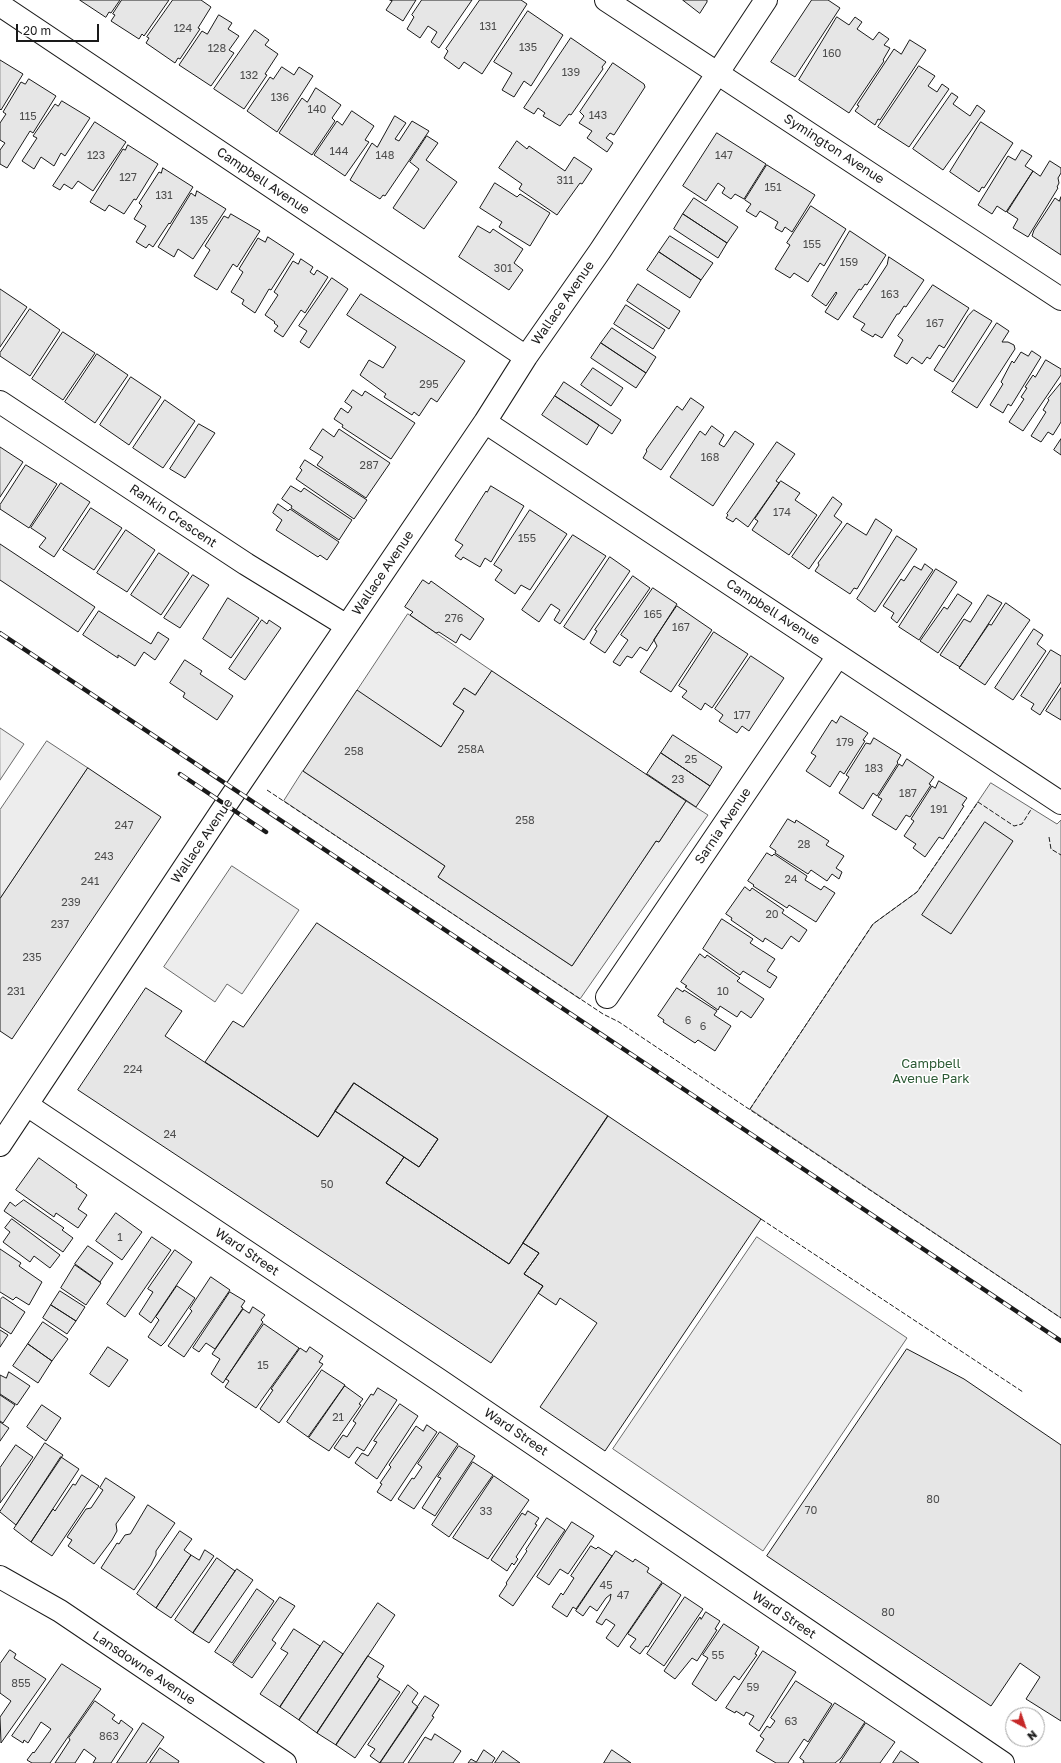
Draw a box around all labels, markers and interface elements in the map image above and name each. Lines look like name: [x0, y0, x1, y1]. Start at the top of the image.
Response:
scale bar: [18, 16, 101, 42]
house number: 131: [479, 20, 497, 34]
house number: 124: [174, 22, 192, 36]
text: 20 m: [23, 23, 51, 38]
house number: 135: [519, 41, 537, 55]
house number: 128: [208, 42, 226, 56]
house number: 160: [823, 47, 841, 61]
house number: 139: [562, 66, 580, 80]
house number: 132: [240, 69, 258, 83]
house number: 136: [271, 91, 289, 105]
house number: 140: [308, 103, 326, 117]
house number: 143: [589, 109, 607, 123]
house number: 115: [19, 110, 37, 124]
street label: Symington Avenue: [781, 111, 887, 187]
street label: Campbell Avenue: [214, 144, 312, 218]
house number: 144: [330, 145, 348, 159]
house number: 123: [87, 149, 105, 163]
house number: 148: [376, 149, 394, 163]
house number: 147: [715, 149, 733, 163]
house number: 127: [119, 171, 137, 185]
house number: 311: [556, 174, 574, 188]
house number: 151: [764, 181, 782, 195]
house number: 131: [155, 189, 173, 203]
house number: 135: [190, 214, 208, 228]
house number: 155: [803, 238, 821, 252]
house number: 159: [840, 256, 858, 270]
street label: Wallace Avenue: [528, 258, 598, 348]
house number: 301: [494, 262, 512, 276]
house number: 163: [881, 288, 899, 302]
house number: 167: [926, 317, 944, 331]
house number: 295: [419, 378, 439, 392]
house number: 168: [701, 451, 719, 465]
house number: 287: [360, 459, 378, 473]
street label: Rankin Crescent: [126, 481, 220, 551]
house number: 174: [773, 506, 791, 520]
street label: Wallace Avenue: [349, 528, 417, 618]
house number: 155: [518, 532, 536, 546]
street label: Campbell Avenue: [723, 576, 823, 648]
house number: 165: [644, 608, 662, 622]
house number: 276: [445, 612, 463, 626]
house number: 167: [672, 621, 690, 635]
house number: 177: [734, 709, 750, 723]
house number: 179: [836, 736, 854, 750]
house number: 258A: [458, 743, 484, 757]
house number: 258: [344, 745, 364, 759]
house number: 25: [685, 753, 697, 767]
house number: 183: [865, 762, 883, 776]
house number: 23: [672, 773, 684, 787]
street label: Sarnia Avenue: [692, 785, 754, 867]
house number: 187: [899, 787, 917, 801]
street label: Wallace Avenue: [168, 796, 236, 886]
house number: 191: [930, 803, 948, 817]
house number: 258: [515, 814, 535, 828]
house number: 247: [115, 819, 133, 833]
house number: 28: [797, 838, 811, 852]
house number: 243: [94, 850, 114, 864]
house number: 24: [784, 873, 798, 887]
house number: 241: [81, 875, 99, 889]
house number: 239: [61, 896, 81, 910]
house number: 20: [765, 908, 779, 922]
house number: 237: [51, 918, 69, 932]
house number: 235: [22, 951, 42, 965]
house number: 231: [7, 985, 25, 999]
house number: 10: [717, 985, 729, 999]
house number: 6: [685, 1014, 691, 1028]
house number: 6: [700, 1020, 706, 1034]
park label: Campbell Avenue Park: [892, 1056, 970, 1087]
house number: 224: [123, 1063, 143, 1077]
house number: 24: [163, 1128, 177, 1142]
house number: 50: [320, 1178, 334, 1192]
street label: Ward Street: [212, 1225, 282, 1279]
house number: 1: [117, 1231, 123, 1245]
house number: 15: [257, 1359, 269, 1373]
street label: Ward Street: [481, 1405, 551, 1459]
house number: 21: [332, 1411, 344, 1425]
house number: 80: [926, 1493, 940, 1507]
house number: 70: [805, 1504, 817, 1518]
house number: 33: [480, 1505, 492, 1519]
house number: 45: [599, 1579, 613, 1593]
street label: Ward Street: [749, 1588, 819, 1642]
house number: 47: [617, 1589, 629, 1603]
house number: 80: [881, 1606, 895, 1620]
street label: Lansdowne Avenue: [90, 1628, 198, 1708]
house number: 55: [712, 1649, 724, 1663]
house number: 855: [11, 1677, 31, 1691]
house number: 59: [746, 1681, 760, 1695]
north arrow: [1005, 1707, 1045, 1747]
house number: 63: [784, 1715, 798, 1729]
text: N: [1025, 1728, 1040, 1743]
house number: 863: [99, 1730, 119, 1744]

